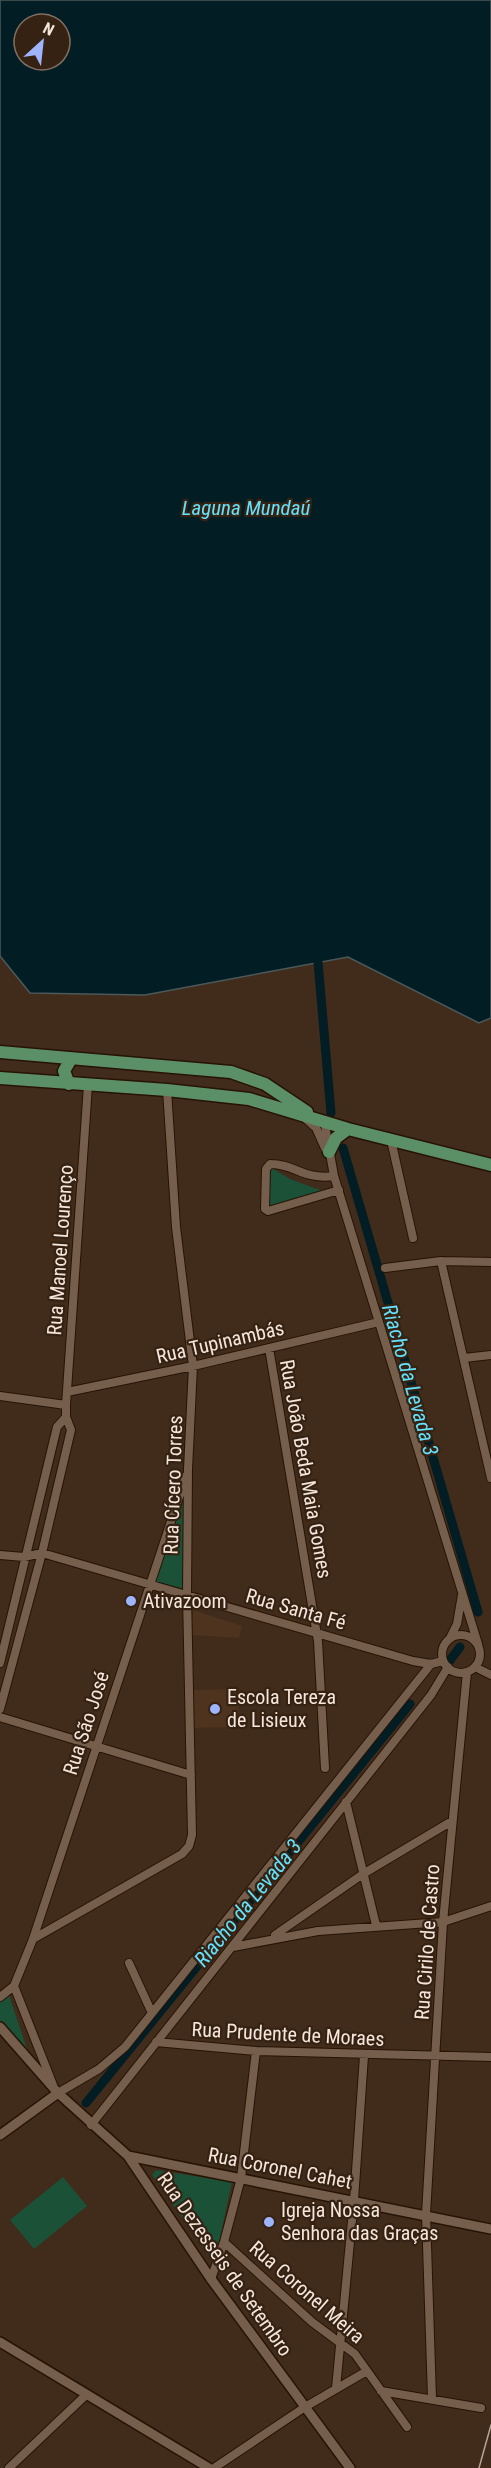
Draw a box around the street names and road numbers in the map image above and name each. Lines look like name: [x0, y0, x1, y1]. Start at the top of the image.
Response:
street label: Rua Manoel Lourenço: [42, 1164, 78, 1336]
street label: Rua Tupinambás: [154, 1316, 286, 1368]
street label: Rua João Beda Maia Gomes: [275, 1358, 337, 1580]
street label: Rua Cícero Torres: [159, 1415, 187, 1555]
street label: Rua Santa Fé: [243, 1583, 349, 1635]
street label: Rua São José: [58, 1668, 114, 1778]
street label: Rua Cirilo de Castro: [410, 1863, 444, 2021]
street label: Rua Prudente de Moraes: [191, 2017, 385, 2051]
street label: Rua Coronel Cahet: [206, 2142, 354, 2194]
street label: Rua Dezesseis de Setembro: [152, 2167, 298, 2361]
street label: Rua Coronel Meira: [245, 2236, 369, 2348]

